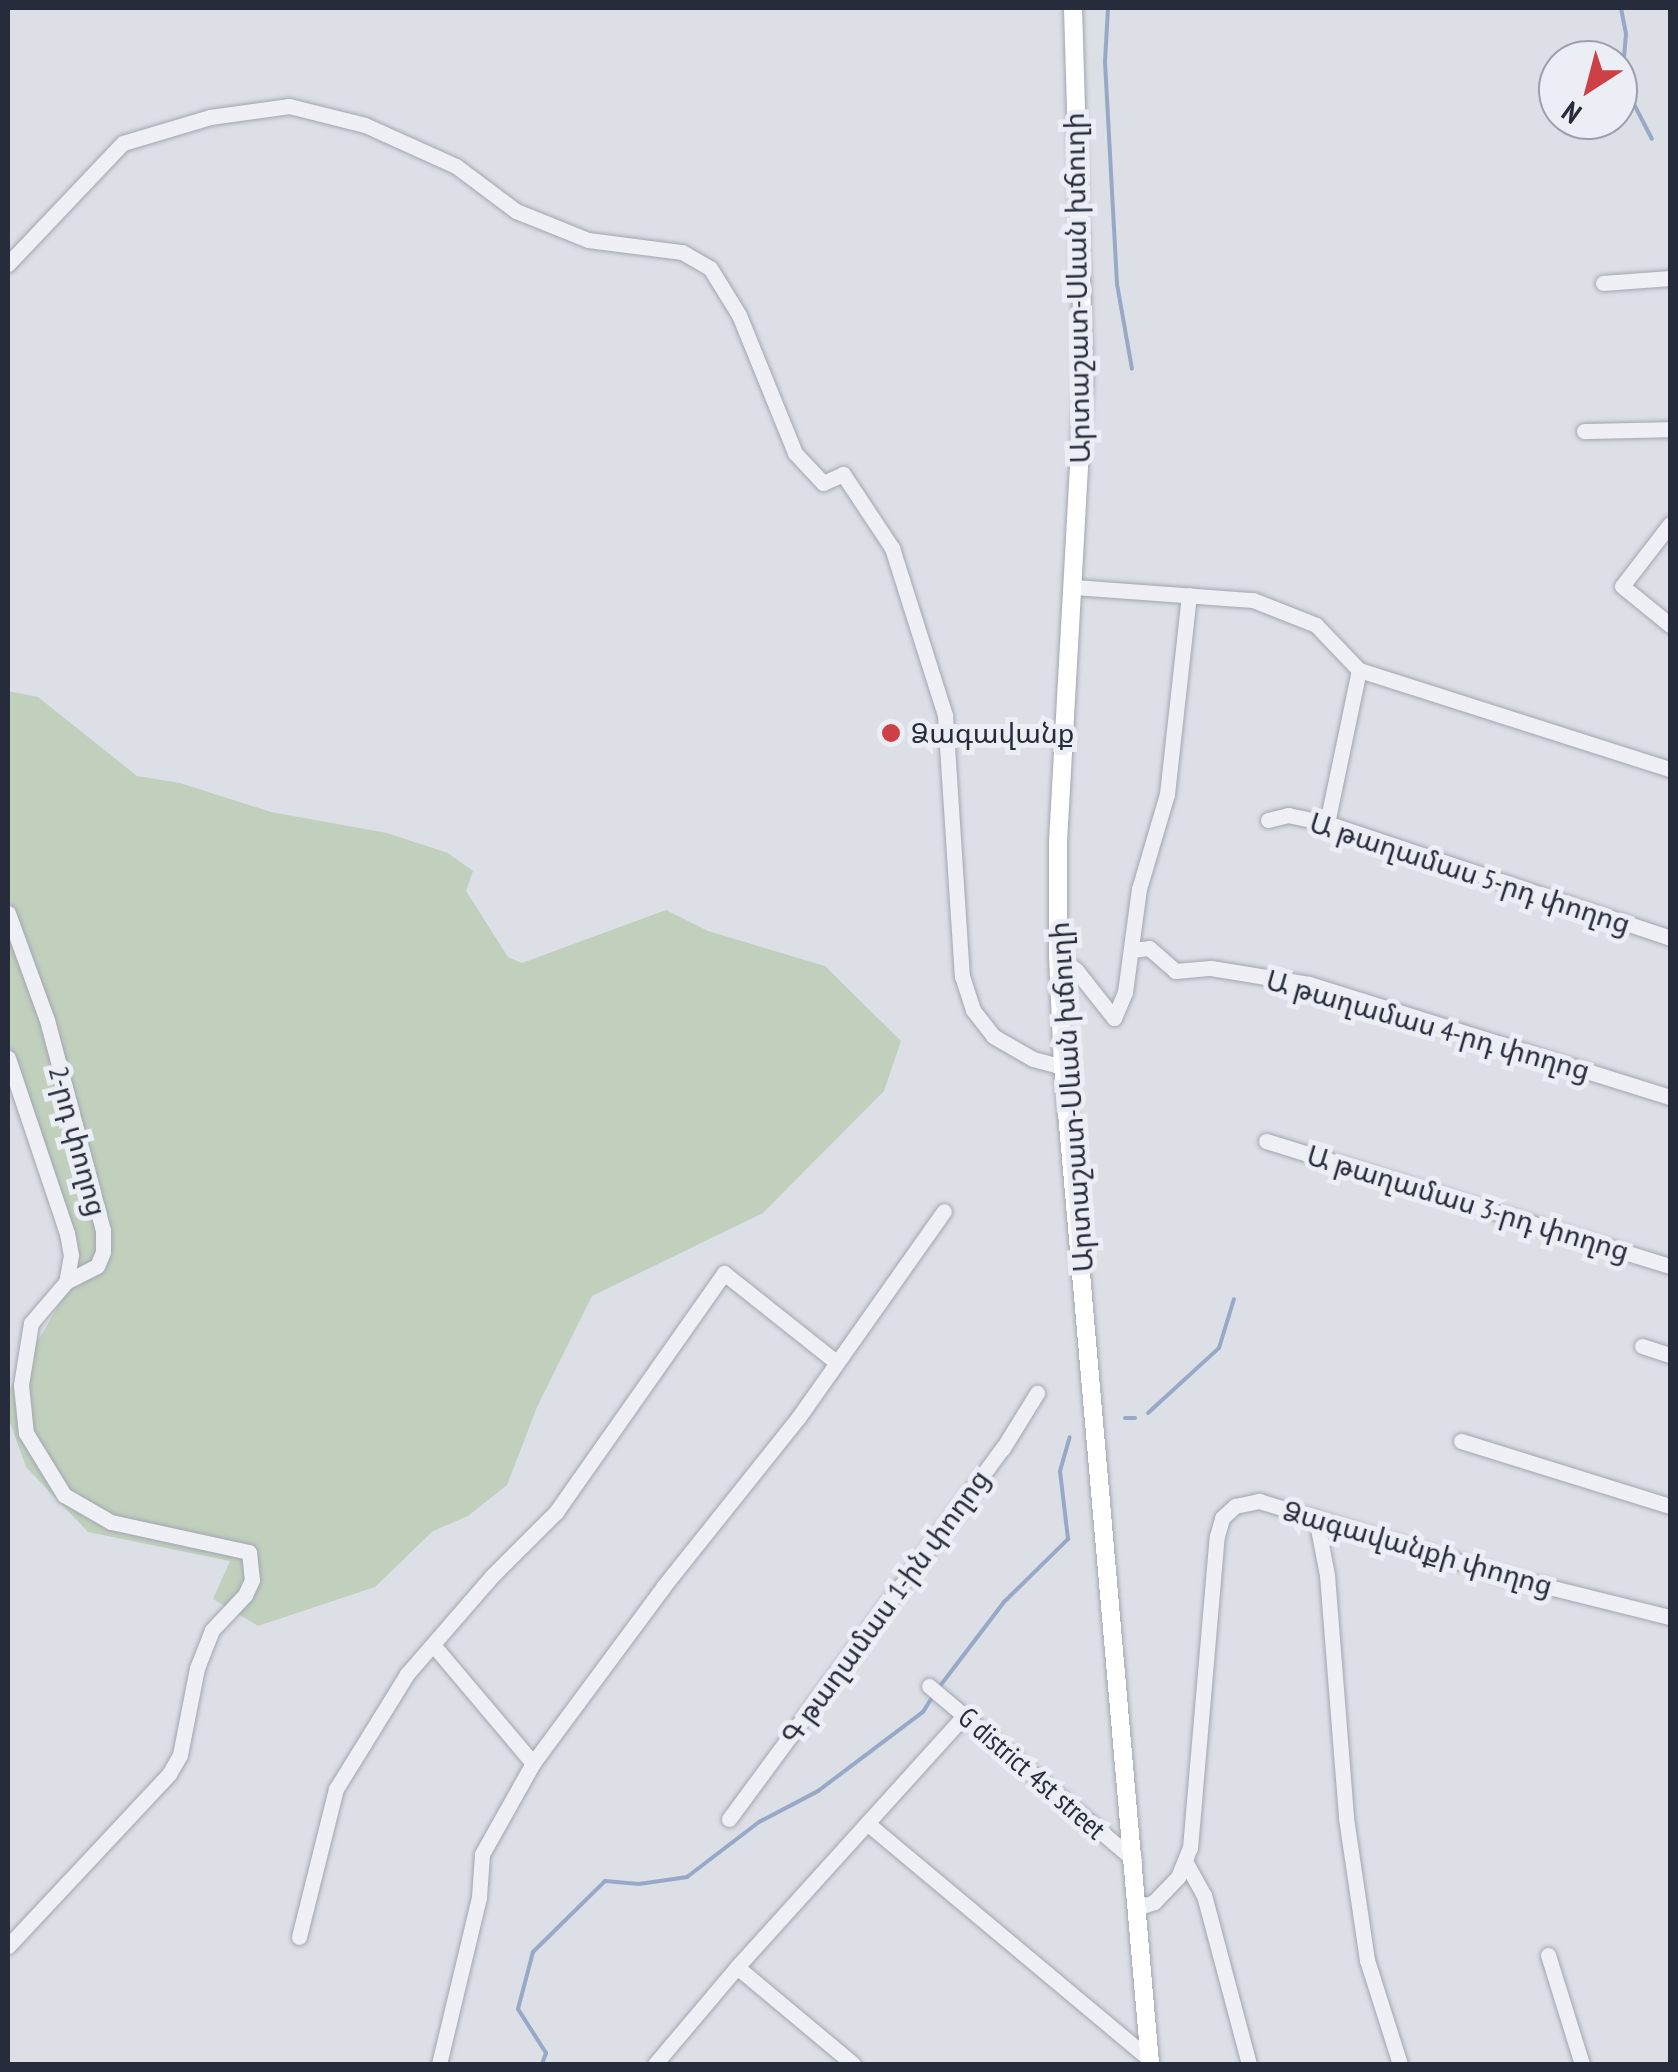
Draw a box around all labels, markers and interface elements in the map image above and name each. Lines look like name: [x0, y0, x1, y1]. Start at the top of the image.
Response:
north arrow: [1538, 40, 1638, 140]
text: N: [1554, 94, 1588, 132]
street label: Արտաշատ-Սևան խճուղի: [1057, 112, 1097, 464]
place label: Ձագավանք: [911, 716, 1075, 750]
marker: Ձագավանք: [880, 722, 902, 744]
street label: Ա թաղամաս 5-րդ փողոց: [1305, 805, 1635, 941]
street label: Արտաշատ-Սևան խճուղի: [1042, 921, 1100, 1273]
street label: Ա թաղամաս 4-րդ փողոց: [1262, 963, 1594, 1087]
street label: 2-րդ փողոց: [42, 1062, 114, 1220]
street label: Ա թաղամաս 3-րդ փողոց: [1303, 1138, 1633, 1268]
street label: Գ թաղամաս 1-ին փողոց: [774, 1463, 996, 1751]
street label: Ձագավանքի փողոց: [1279, 1493, 1557, 1603]
street label: G district 4st street: [952, 1700, 1112, 1846]

